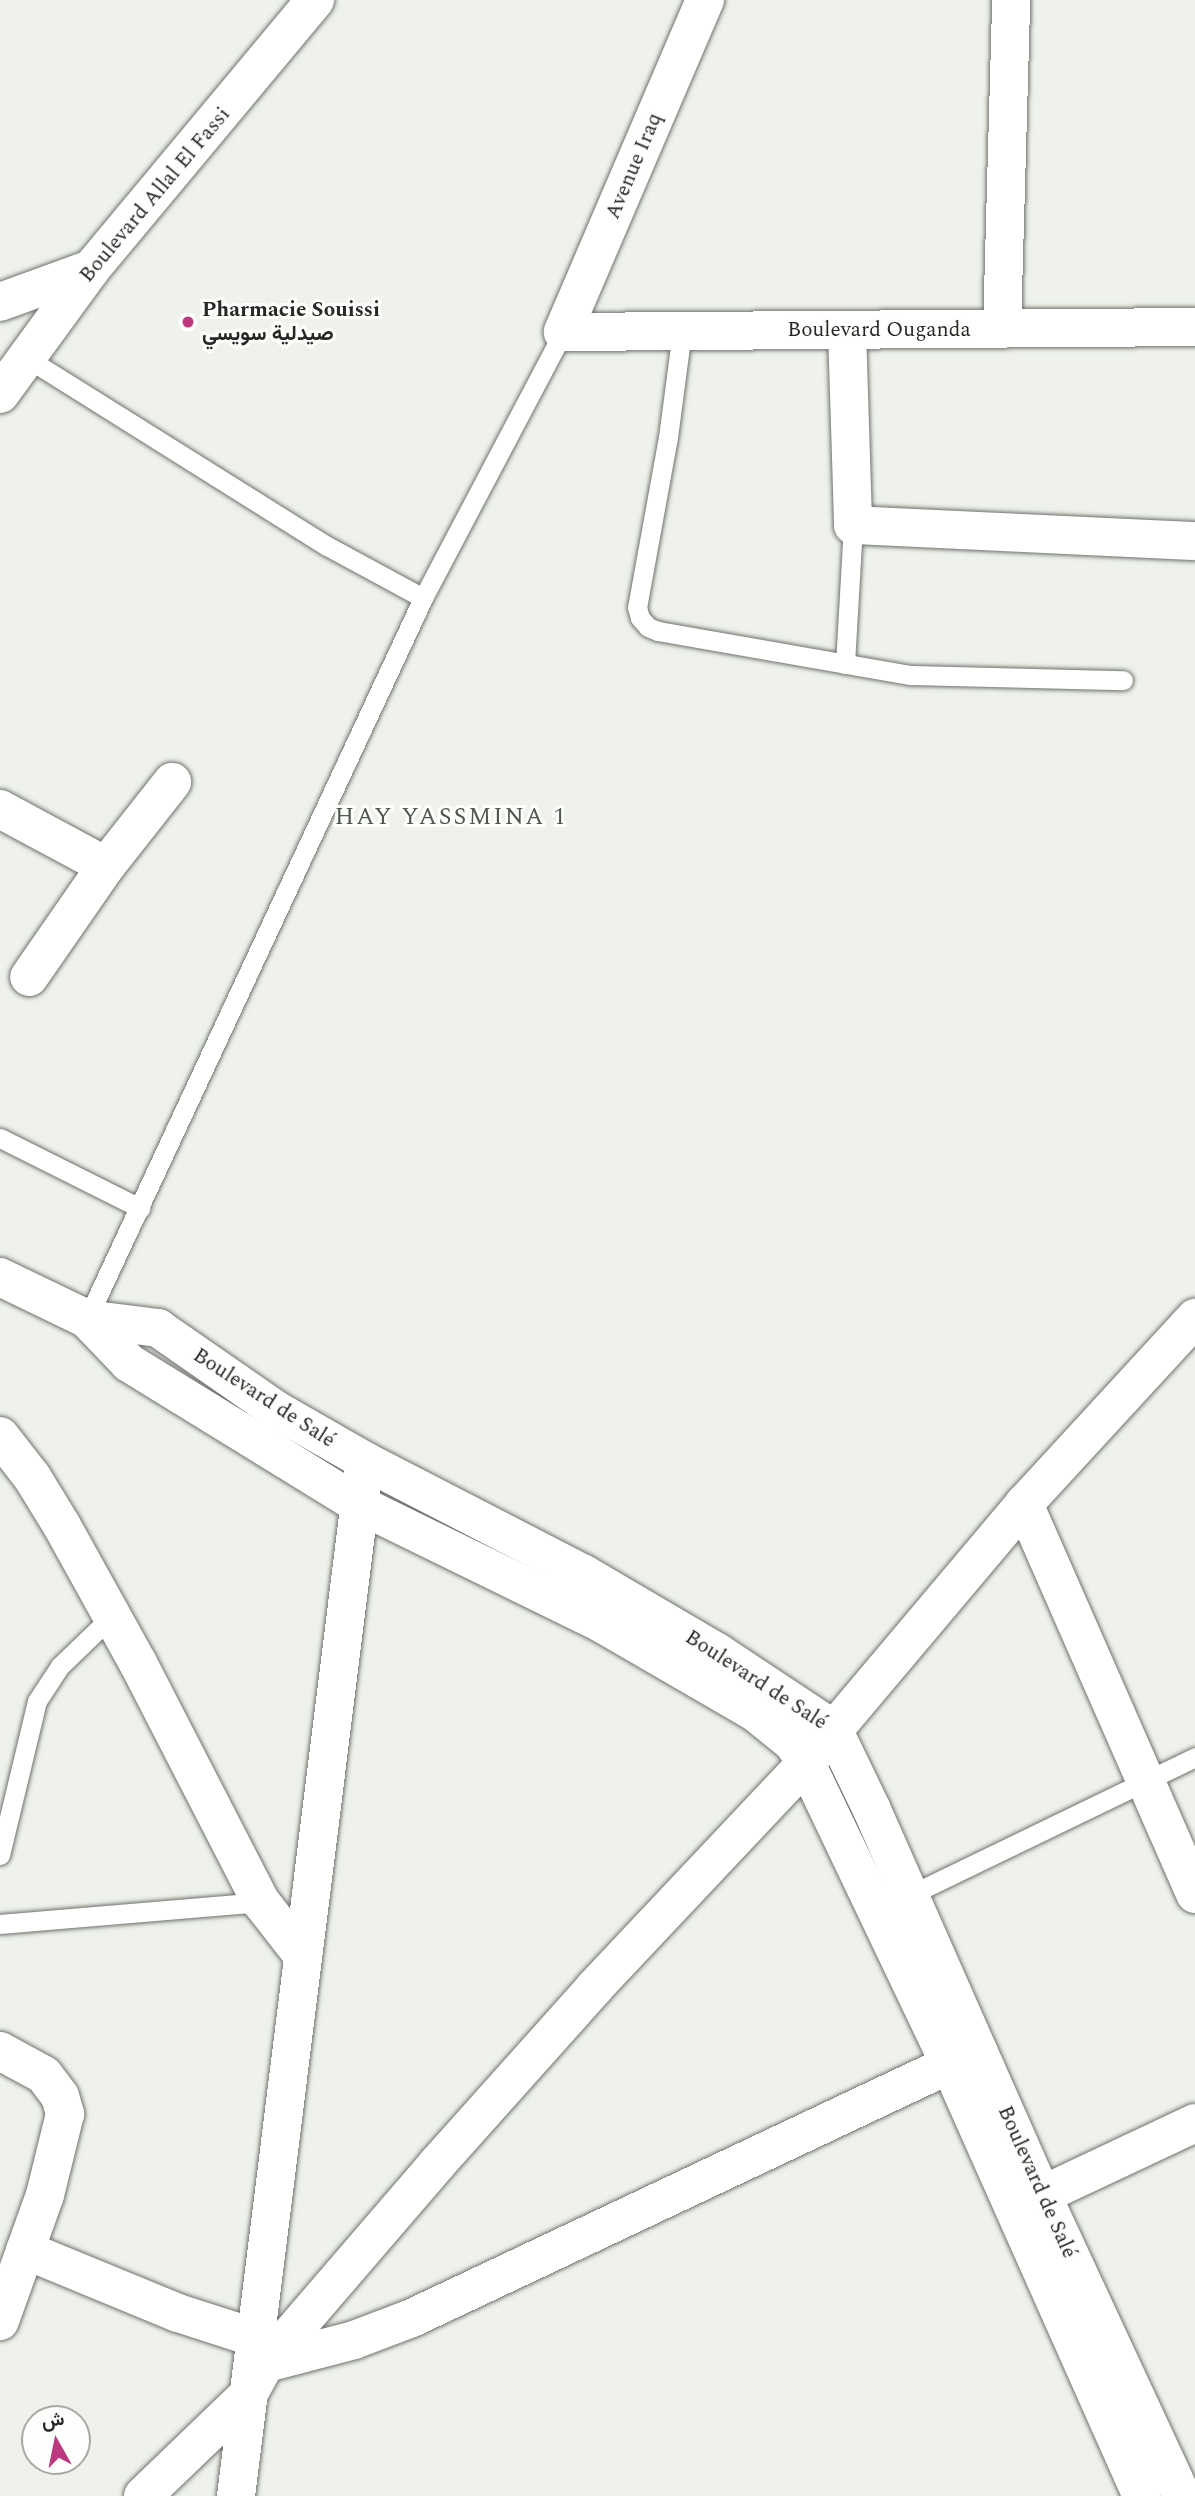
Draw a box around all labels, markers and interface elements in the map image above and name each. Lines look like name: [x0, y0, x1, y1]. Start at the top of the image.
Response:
street label: Boulevard Allal El Fassi: [74, 102, 236, 288]
street label: Avenue Iraq: [600, 109, 668, 223]
place label: Pharmacie Souissi صيدلية سويسي: [202, 297, 380, 347]
marker: Pharmacie Souissi صيدلية سويسي: [180, 314, 196, 330]
street label: Boulevard Ouganda: [787, 317, 971, 343]
district label: HAY YASSMINA 1: [337, 804, 565, 832]
street label: Boulevard de Salé: [188, 1343, 340, 1453]
street label: Boulevard de Salé: [680, 1625, 832, 1735]
street label: Boulevard de Salé: [992, 2102, 1082, 2262]
north arrow: [21, 2405, 91, 2475]
text: ش: [39, 2405, 66, 2437]

